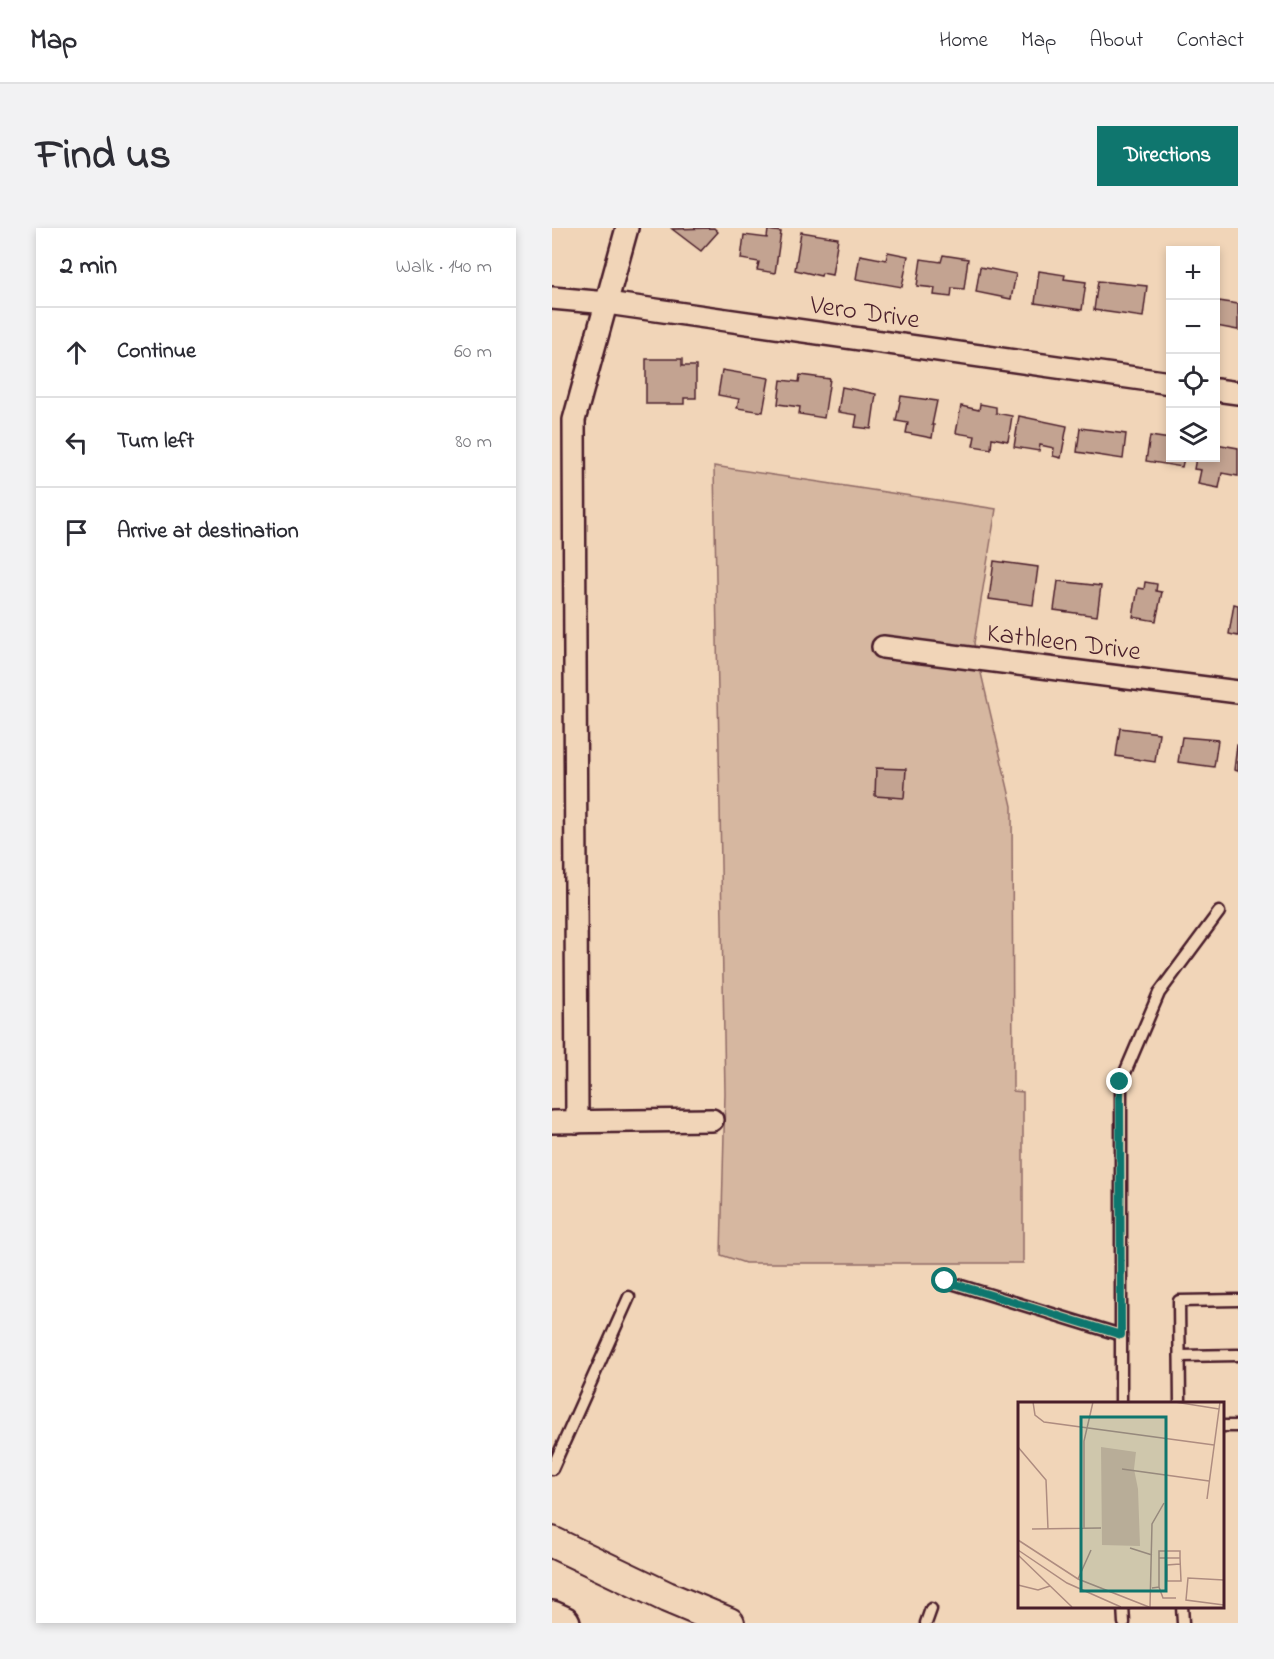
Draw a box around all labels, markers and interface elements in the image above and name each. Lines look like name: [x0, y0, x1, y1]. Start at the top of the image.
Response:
text: Map: [30, 21, 77, 62]
text: Home: [939, 26, 988, 56]
text: Map: [1021, 26, 1056, 56]
text: About: [1089, 26, 1143, 56]
text: Contact: [1176, 26, 1244, 56]
text: Find us: [36, 126, 171, 187]
button: Directions: [1097, 126, 1238, 186]
map controls: [1166, 246, 1220, 462]
button: +: [1166, 246, 1220, 300]
text: 2 min: [60, 248, 117, 286]
text: Walk · 140 m: [396, 253, 492, 282]
street label: Vero Drive: [806, 286, 923, 341]
button: −: [1166, 300, 1220, 354]
icon: ahead: [60, 336, 93, 369]
text: Continue: [117, 336, 196, 368]
text: 60 m: [454, 338, 492, 367]
button: locate: [1166, 354, 1220, 408]
button: layers: [1166, 408, 1220, 462]
icon: left: [60, 426, 93, 459]
text: Turn left: [117, 426, 194, 458]
text: 80 m: [455, 428, 492, 457]
icon: arrive: [60, 516, 93, 549]
text: Arrive at destination: [117, 516, 299, 548]
street label: Kathleen Drive: [985, 615, 1144, 672]
route end: [1106, 1068, 1132, 1094]
route start: [931, 1267, 957, 1293]
inset map: [1018, 1402, 1223, 1608]

